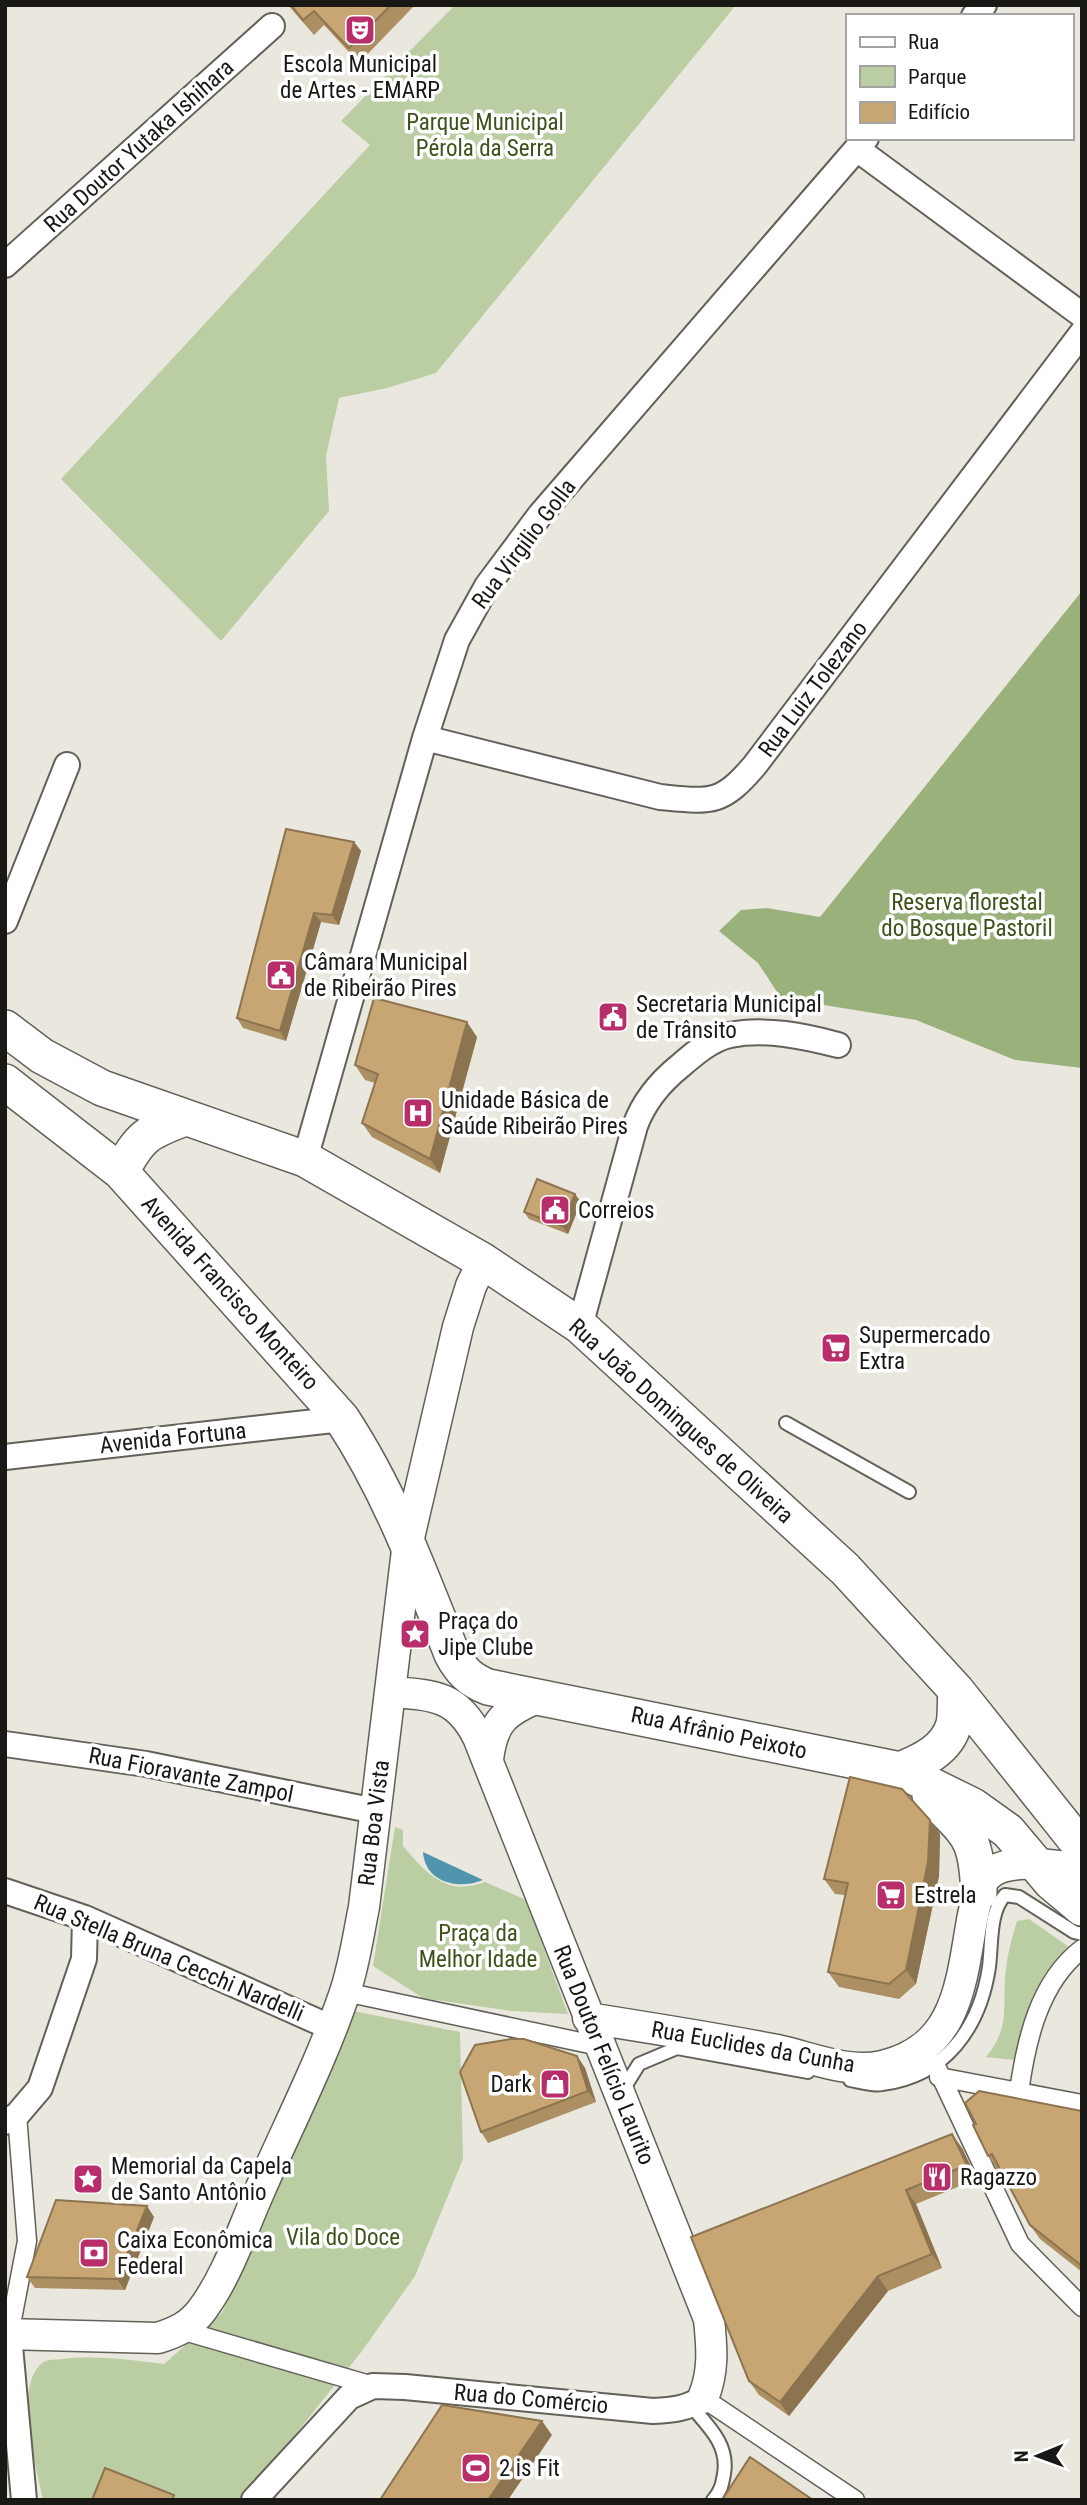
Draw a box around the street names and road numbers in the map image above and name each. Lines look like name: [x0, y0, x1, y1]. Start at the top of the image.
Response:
street label: Rua Doutor Yutaka Ishihara: [39, 54, 239, 238]
street label: Rua Virgilio Golla: [466, 474, 582, 614]
street label: Rua Luiz Tolezano: [753, 616, 873, 762]
street label: Avenida Francisco Monteiro: [136, 1190, 324, 1396]
street label: Rua João Domingues de Oliveira: [563, 1313, 799, 1529]
street label: Avenida Fortuna: [98, 1417, 248, 1459]
street label: Rua Afrânio Peixoto: [629, 1701, 809, 1765]
street label: Rua Fioravante Zampol: [86, 1742, 296, 1808]
street label: Rua Boa Vista: [353, 1759, 395, 1887]
street label: Rua Stella Bruna Cecchi Nardelli: [30, 1889, 308, 2027]
street label: Rua Doutor Felício Laurito: [548, 1941, 660, 2169]
street label: Rua Euclides da Cunha: [649, 2016, 857, 2078]
street label: Rua do Comércio: [453, 2379, 609, 2419]

